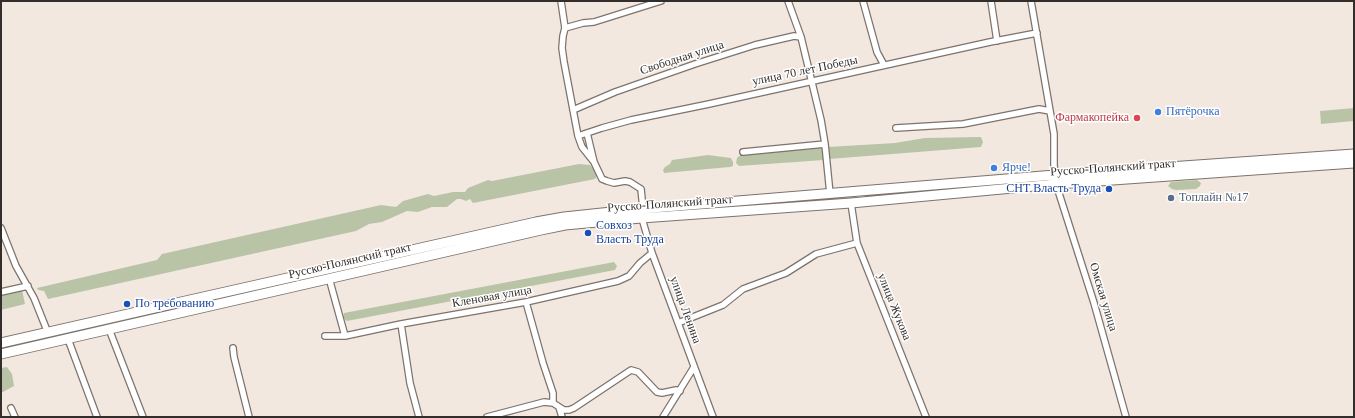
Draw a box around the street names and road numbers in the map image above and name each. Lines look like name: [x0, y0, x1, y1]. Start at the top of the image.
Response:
street label: Свободная улица: [638, 38, 726, 78]
street label: улица 70 лет Победы: [751, 53, 859, 89]
street label: Русско-Полянский тракт: [1050, 156, 1176, 180]
street label: Русско-Полянский тракт: [607, 192, 733, 216]
street label: Русско-Полянский тракт: [287, 240, 413, 282]
street label: Омская улица: [1086, 261, 1120, 333]
street label: улица Жукова: [874, 271, 914, 343]
street label: улица Ленина: [666, 274, 704, 346]
street label: Кленовая улица: [451, 283, 533, 311]

